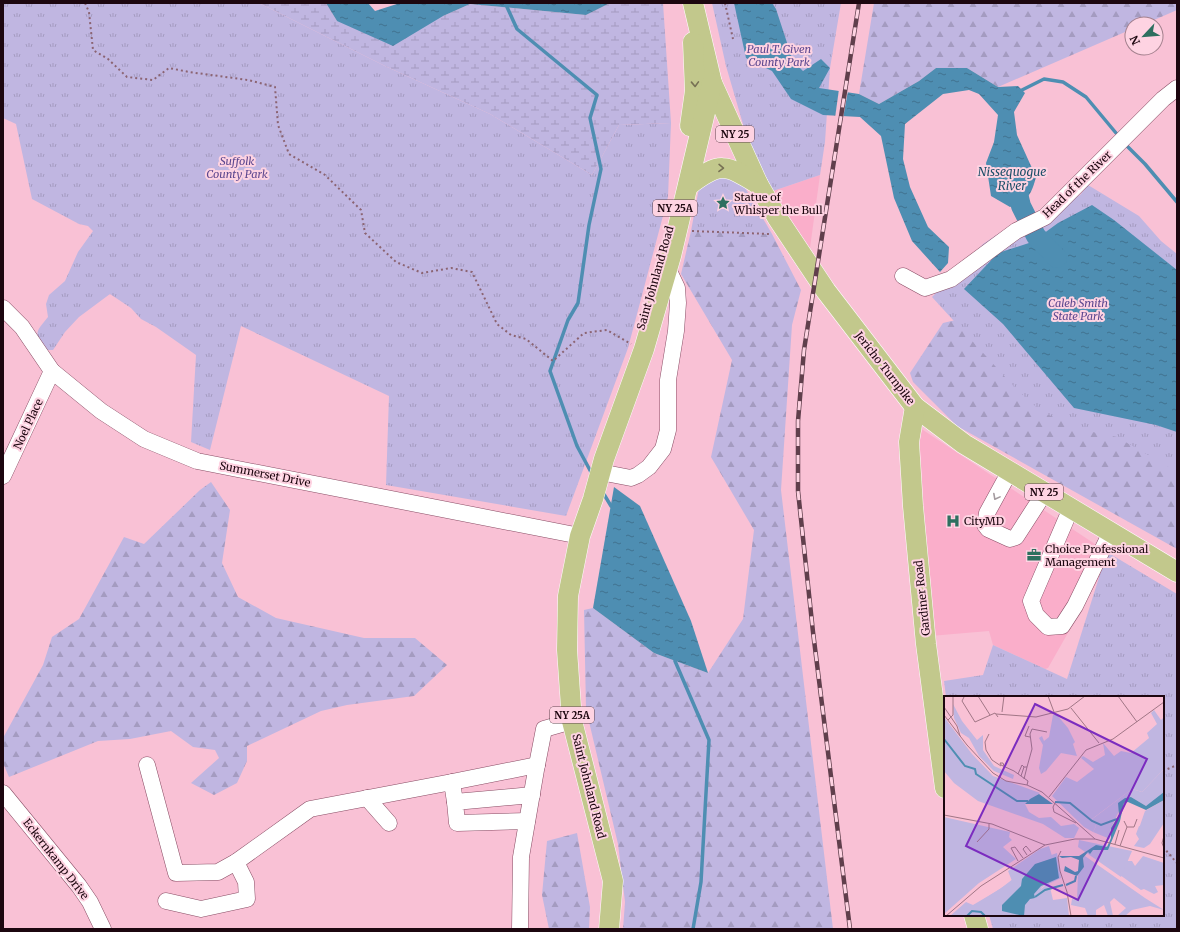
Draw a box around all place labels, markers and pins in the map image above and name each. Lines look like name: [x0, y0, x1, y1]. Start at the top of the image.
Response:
place label: Statue of Whisper the Bull: [733, 190, 823, 217]
place icon: Statue of Whisper the Bull: [715, 195, 731, 211]
hospital icon: CityMD: [945, 513, 961, 529]
place label: CityMD: [964, 514, 1004, 528]
place label: Choice Professional Management: [1045, 542, 1149, 569]
office icon: Choice Professional Management: [1026, 547, 1042, 563]

